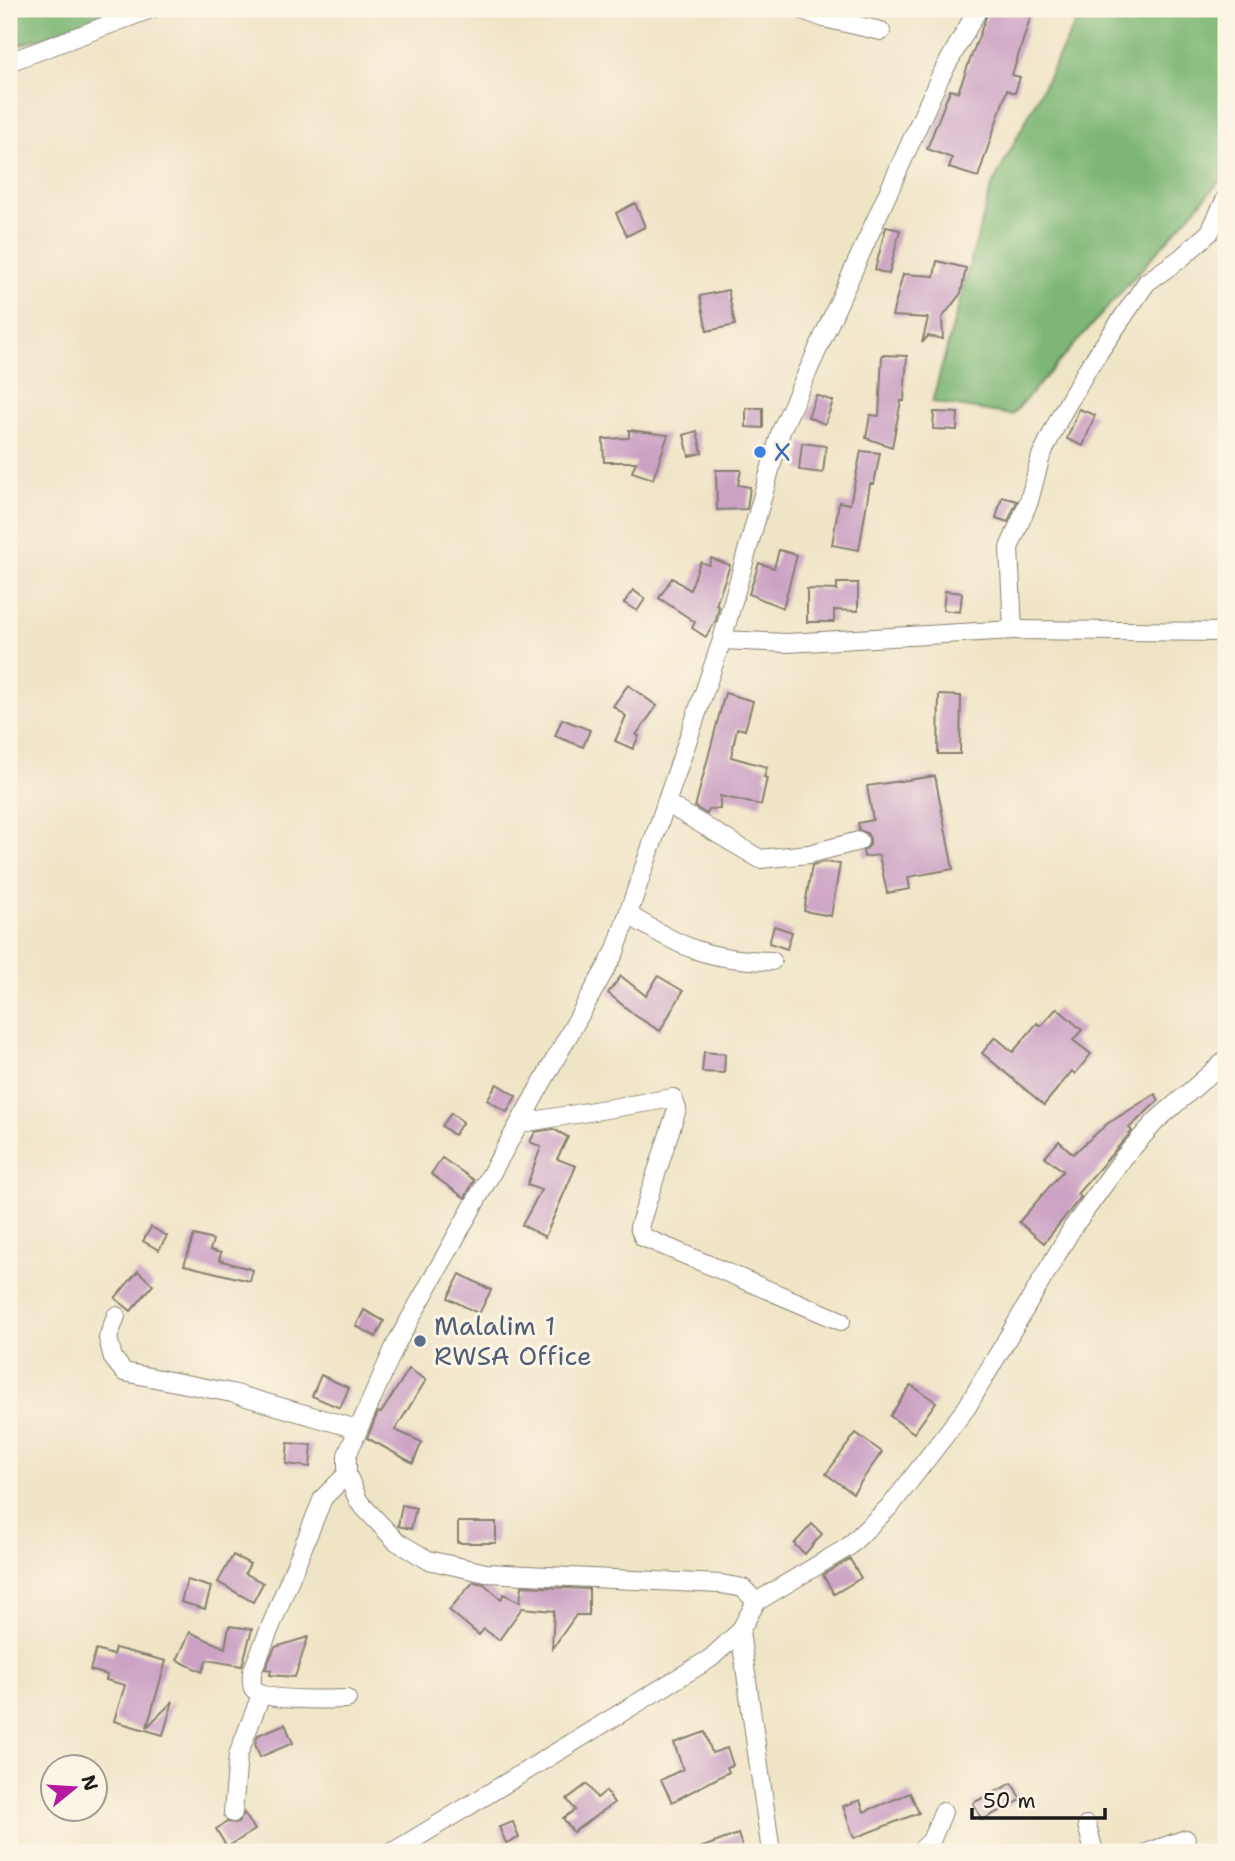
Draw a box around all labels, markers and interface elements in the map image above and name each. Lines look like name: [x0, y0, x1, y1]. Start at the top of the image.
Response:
place label: X: [774, 434, 791, 469]
marker: X: [752, 444, 768, 460]
place label: Malalim 1 RWSA Office: [434, 1308, 592, 1373]
marker: Malalim 1 RWSA Office: [412, 1333, 428, 1349]
north arrow: [38, 1752, 108, 1822]
text: N: [75, 1772, 104, 1794]
scale bar: [972, 1777, 1106, 1821]
text: 50 m: [983, 1787, 1036, 1815]

